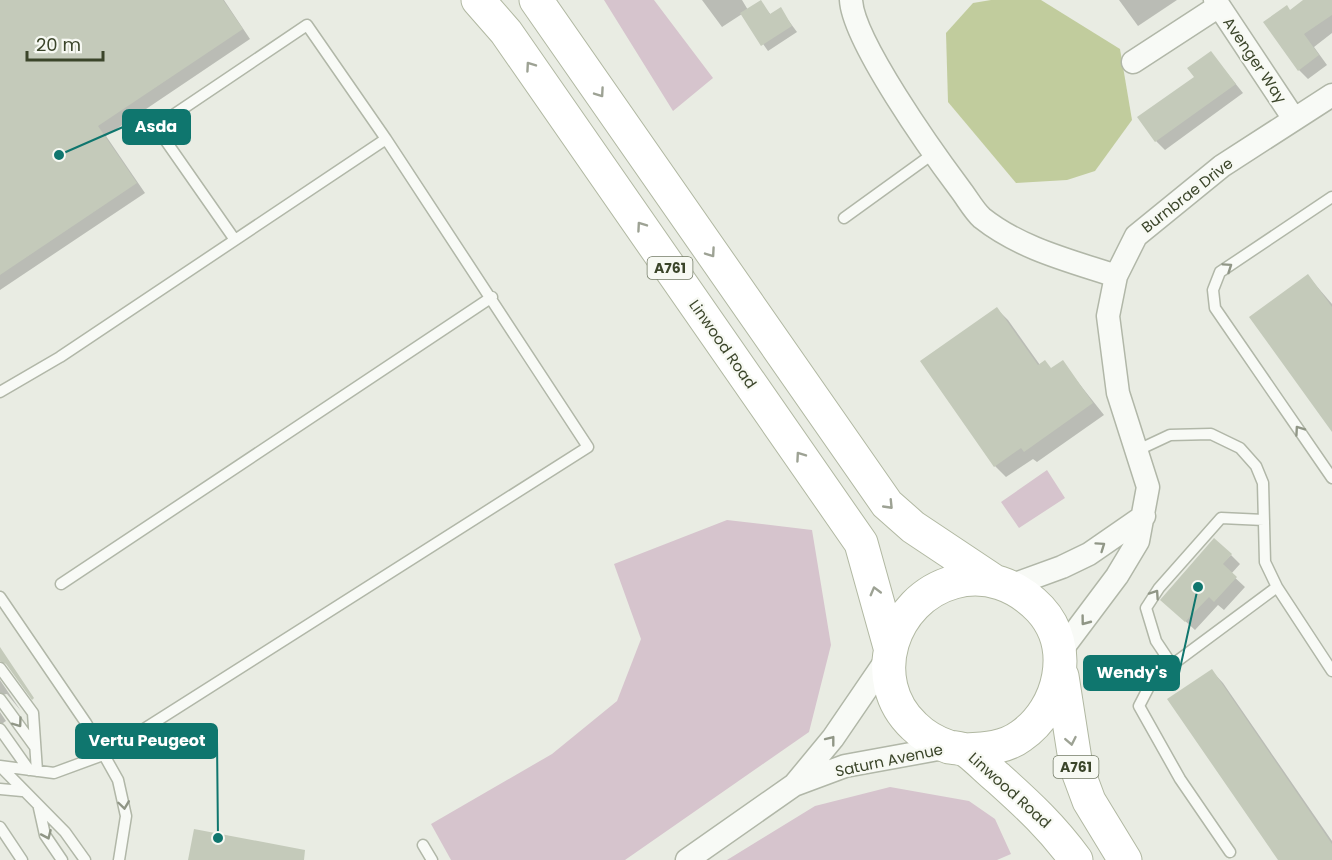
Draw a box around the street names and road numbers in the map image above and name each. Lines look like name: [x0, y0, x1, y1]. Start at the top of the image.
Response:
street label: Avenger Way: [1218, 13, 1292, 108]
street label: Burnbrae Drive: [1137, 153, 1237, 237]
road number: A761: [648, 257, 692, 279]
street label: Linwood Road: [684, 295, 762, 393]
street label: Saturn Avenue: [833, 738, 945, 782]
street label: Linwood Road: [964, 747, 1056, 833]
road number: A761: [1054, 756, 1098, 778]

